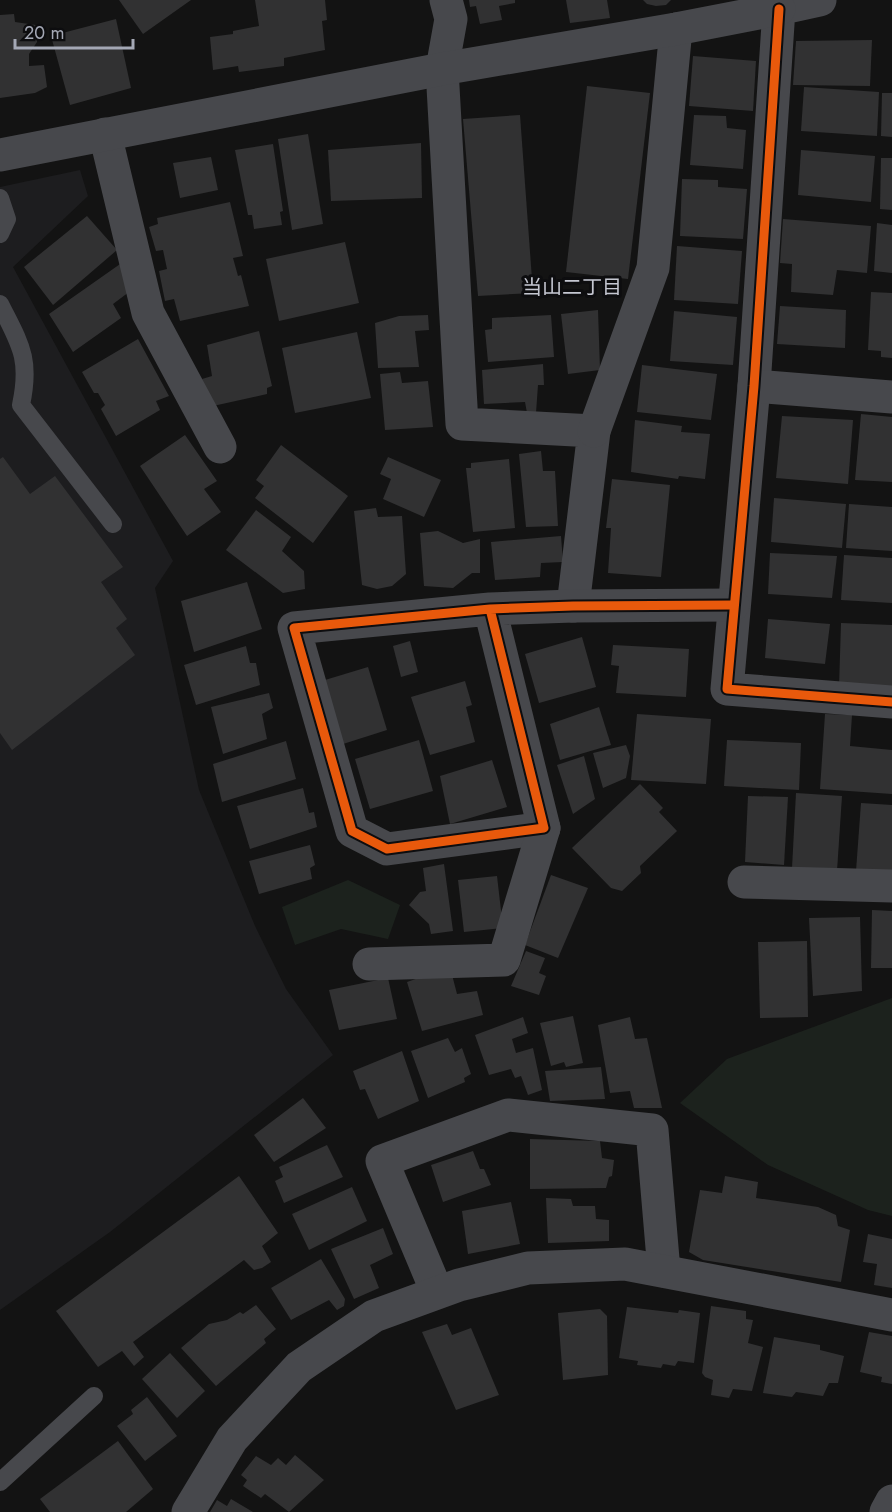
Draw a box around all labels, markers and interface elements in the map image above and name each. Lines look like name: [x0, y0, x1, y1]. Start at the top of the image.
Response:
scale bar: [15, 12, 134, 50]
text: 20 m: [24, 20, 64, 46]
district label: 当山二丁目: [522, 273, 622, 302]

